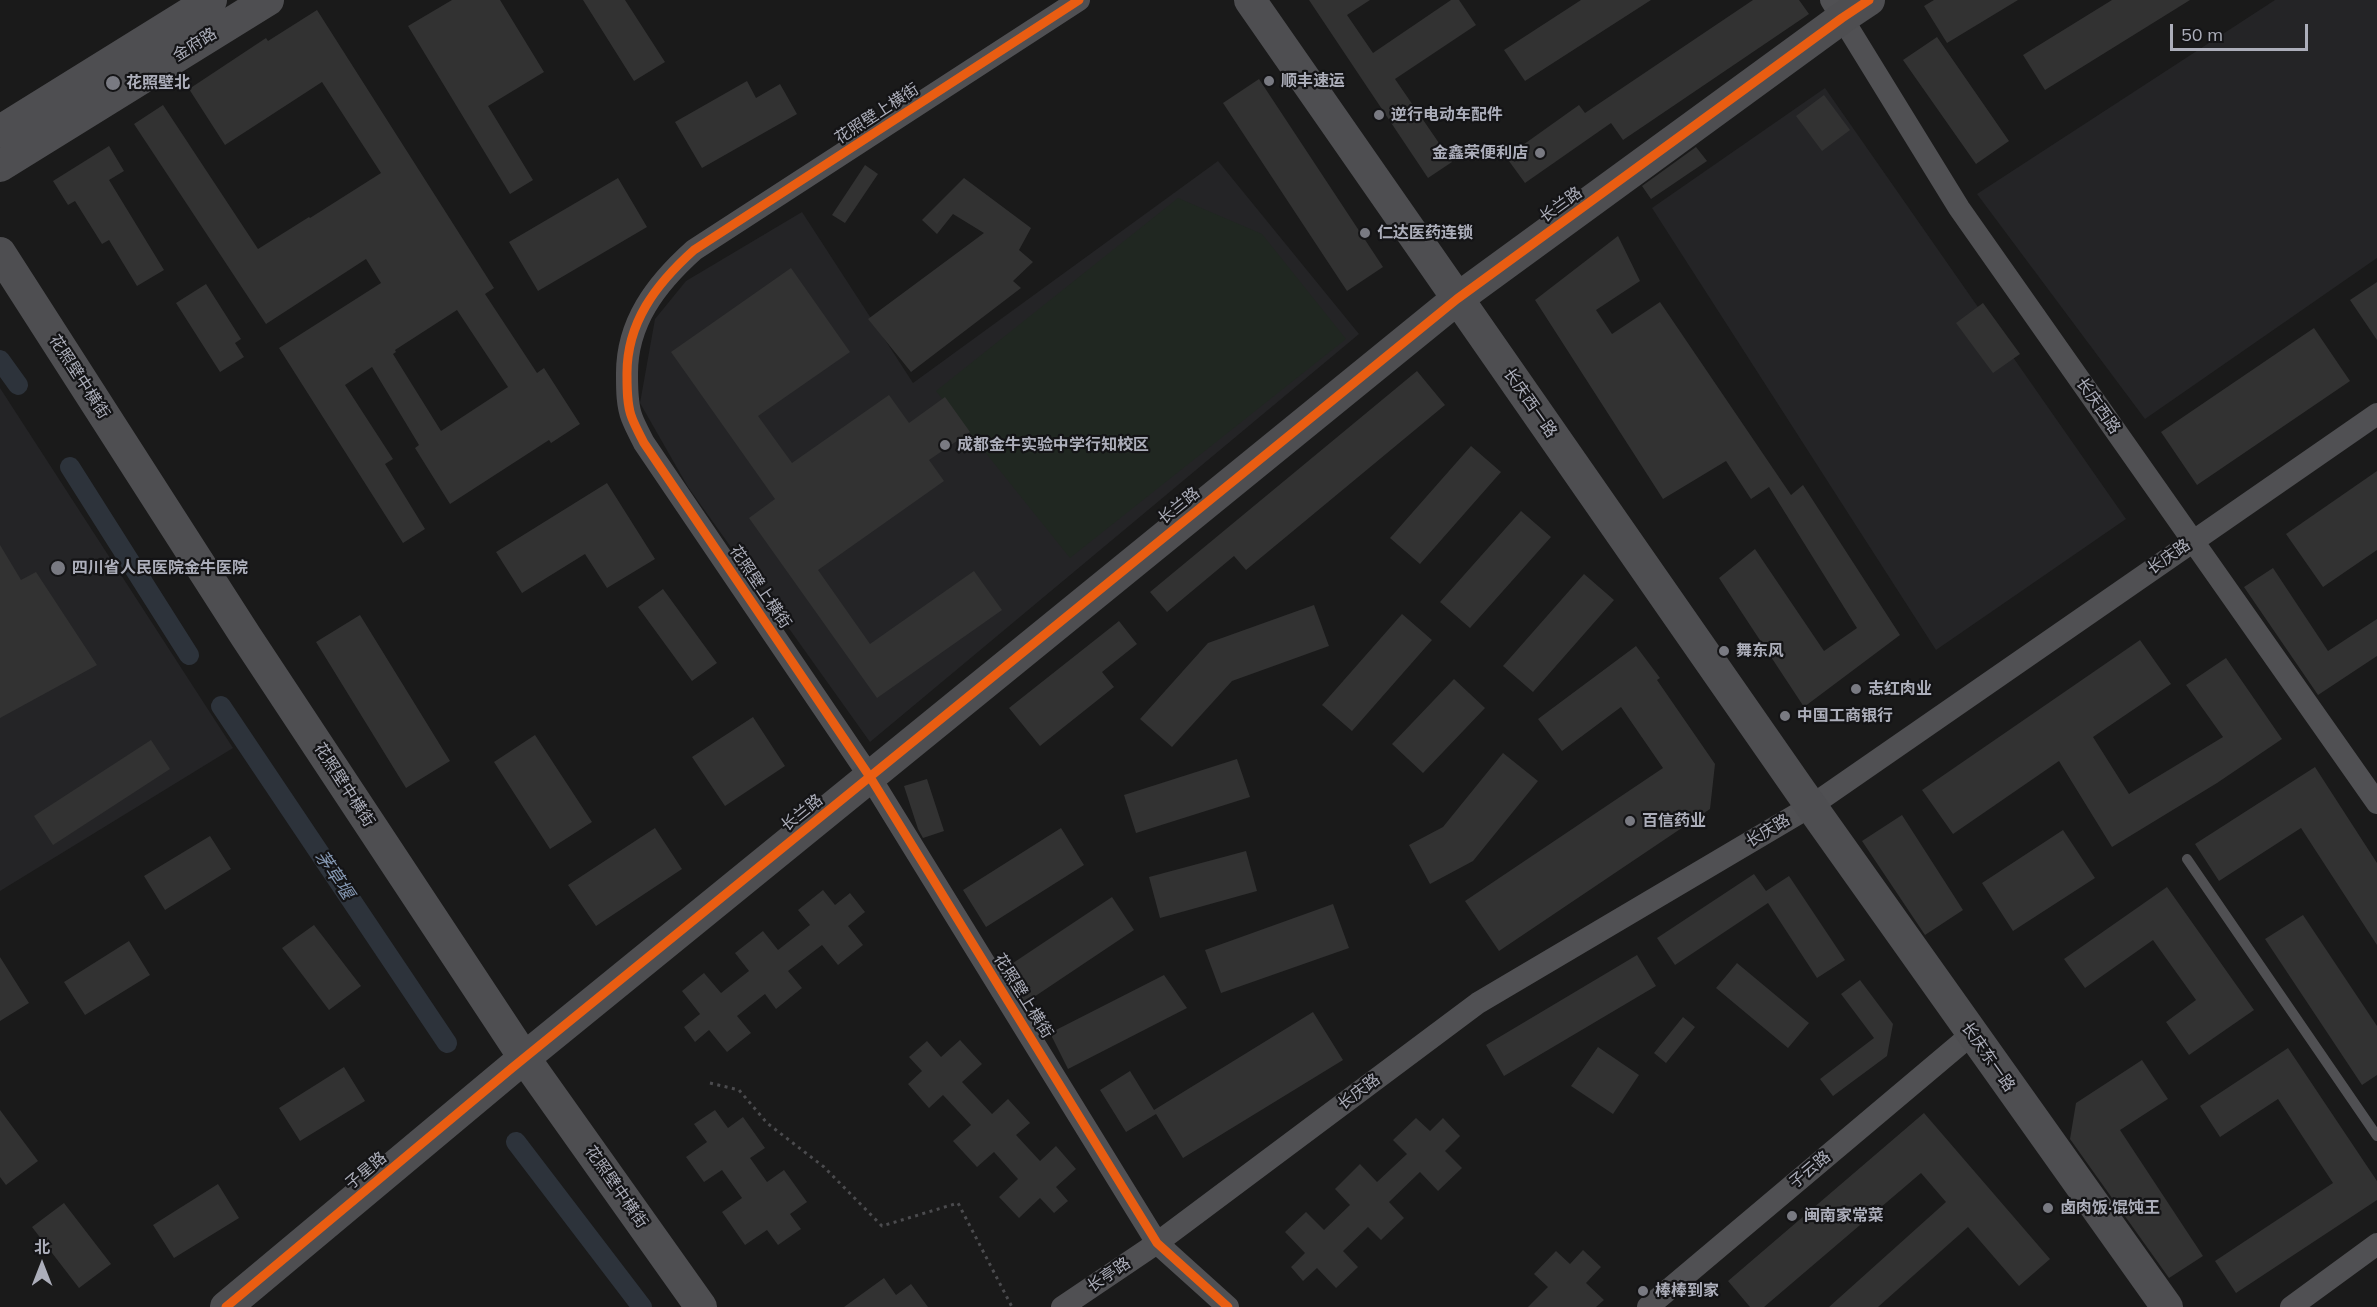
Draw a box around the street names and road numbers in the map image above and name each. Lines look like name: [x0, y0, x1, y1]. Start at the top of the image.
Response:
street label: 金府路: [170, 24, 220, 66]
street label: 花照壁上横街: [832, 80, 922, 148]
street label: 长兰路: [1536, 183, 1586, 227]
street label: 花照壁中横街: [45, 332, 113, 422]
street label: 长庆西一路: [1499, 365, 1561, 441]
street label: 长庆西路: [2072, 374, 2124, 438]
street label: 长兰路: [1154, 483, 1204, 529]
street label: 长庆路: [2144, 535, 2194, 579]
street label: 花照壁上横街: [725, 542, 795, 632]
street label: 花照壁中横街: [310, 740, 378, 830]
street label: 长兰路: [777, 790, 827, 836]
street label: 长庆路: [1742, 810, 1794, 852]
street label: 花照壁上横街: [989, 950, 1057, 1042]
street label: 长庆东一路: [1957, 1019, 2019, 1095]
street label: 长庆路: [1334, 1070, 1384, 1114]
street label: 花照壁中横街: [581, 1142, 651, 1232]
street label: 子云路: [1785, 1147, 1835, 1193]
street label: 子星路: [341, 1148, 391, 1194]
street label: 长亭路: [1084, 1254, 1134, 1296]

